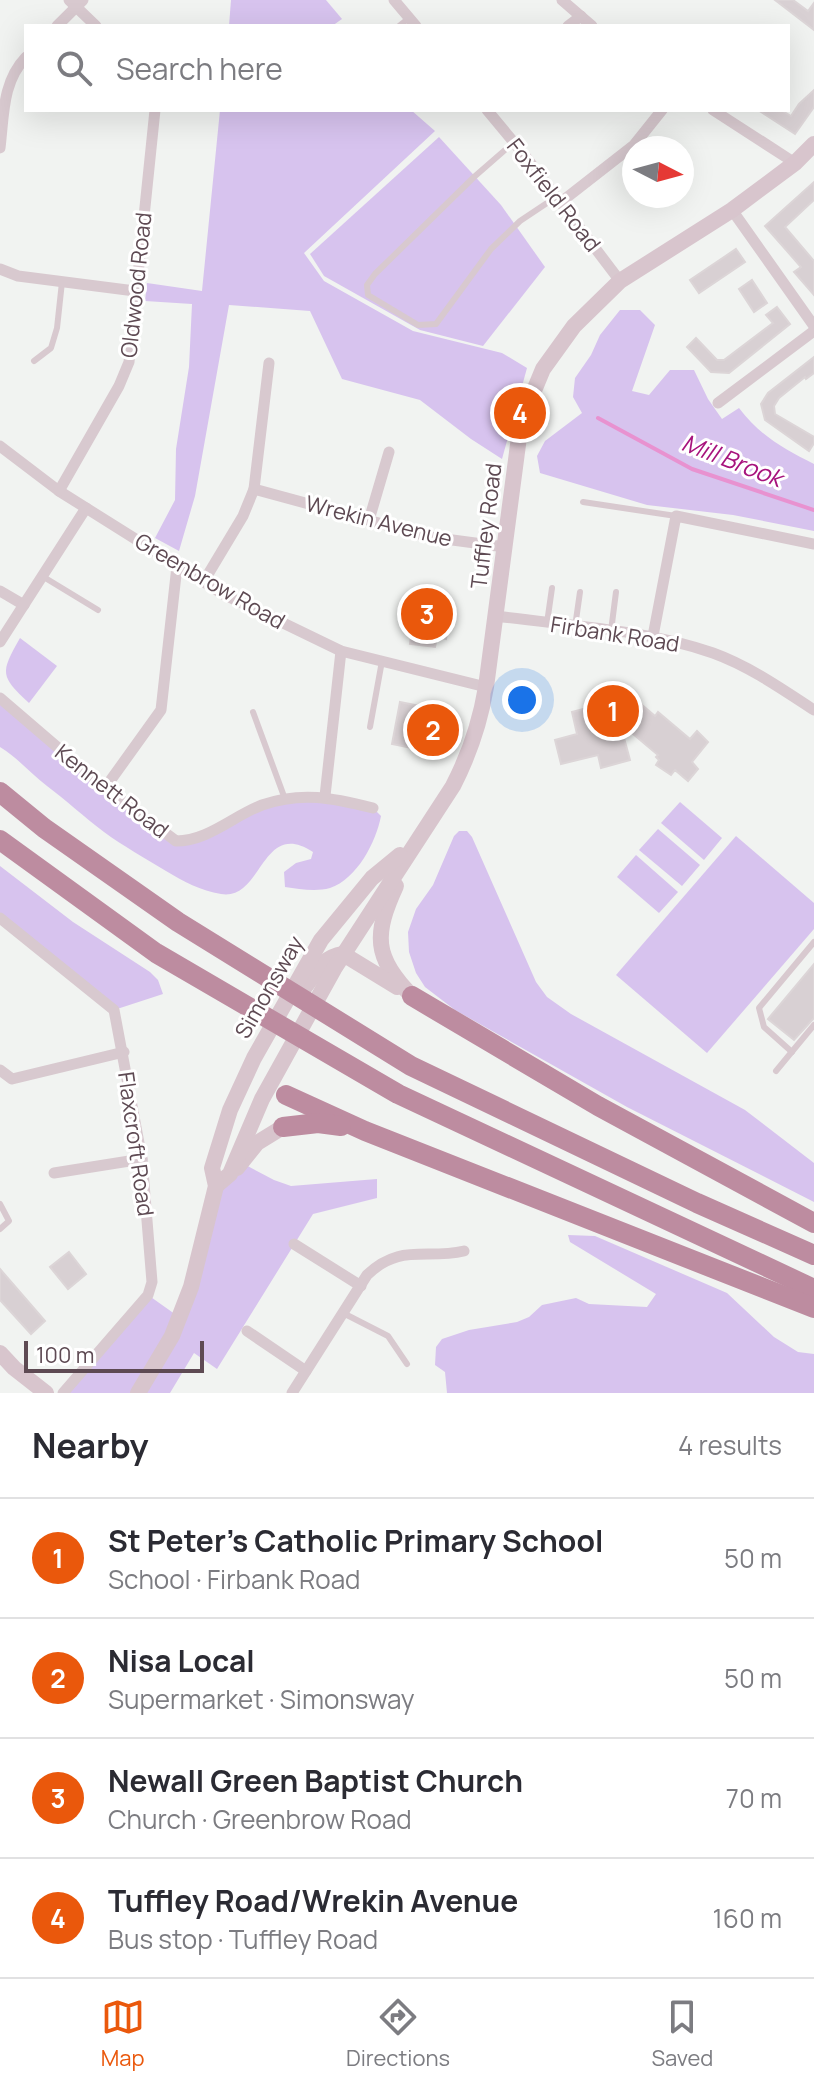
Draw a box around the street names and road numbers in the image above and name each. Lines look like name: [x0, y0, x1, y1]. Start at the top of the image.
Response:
street label: Foxfield Road: [500, 132, 608, 258]
street label: Oldwood Road: [113, 211, 159, 359]
street label: Tuffley Road: [463, 461, 509, 591]
street label: Wrekin Avenue: [303, 488, 456, 554]
street label: Greenbrow Road: [130, 526, 290, 636]
street label: Firbank Road: [548, 609, 682, 659]
street label: Kennett Road: [49, 737, 175, 845]
street label: Simonsway: [228, 930, 311, 1044]
street label: Flaxcroft Road: [111, 1070, 161, 1218]

